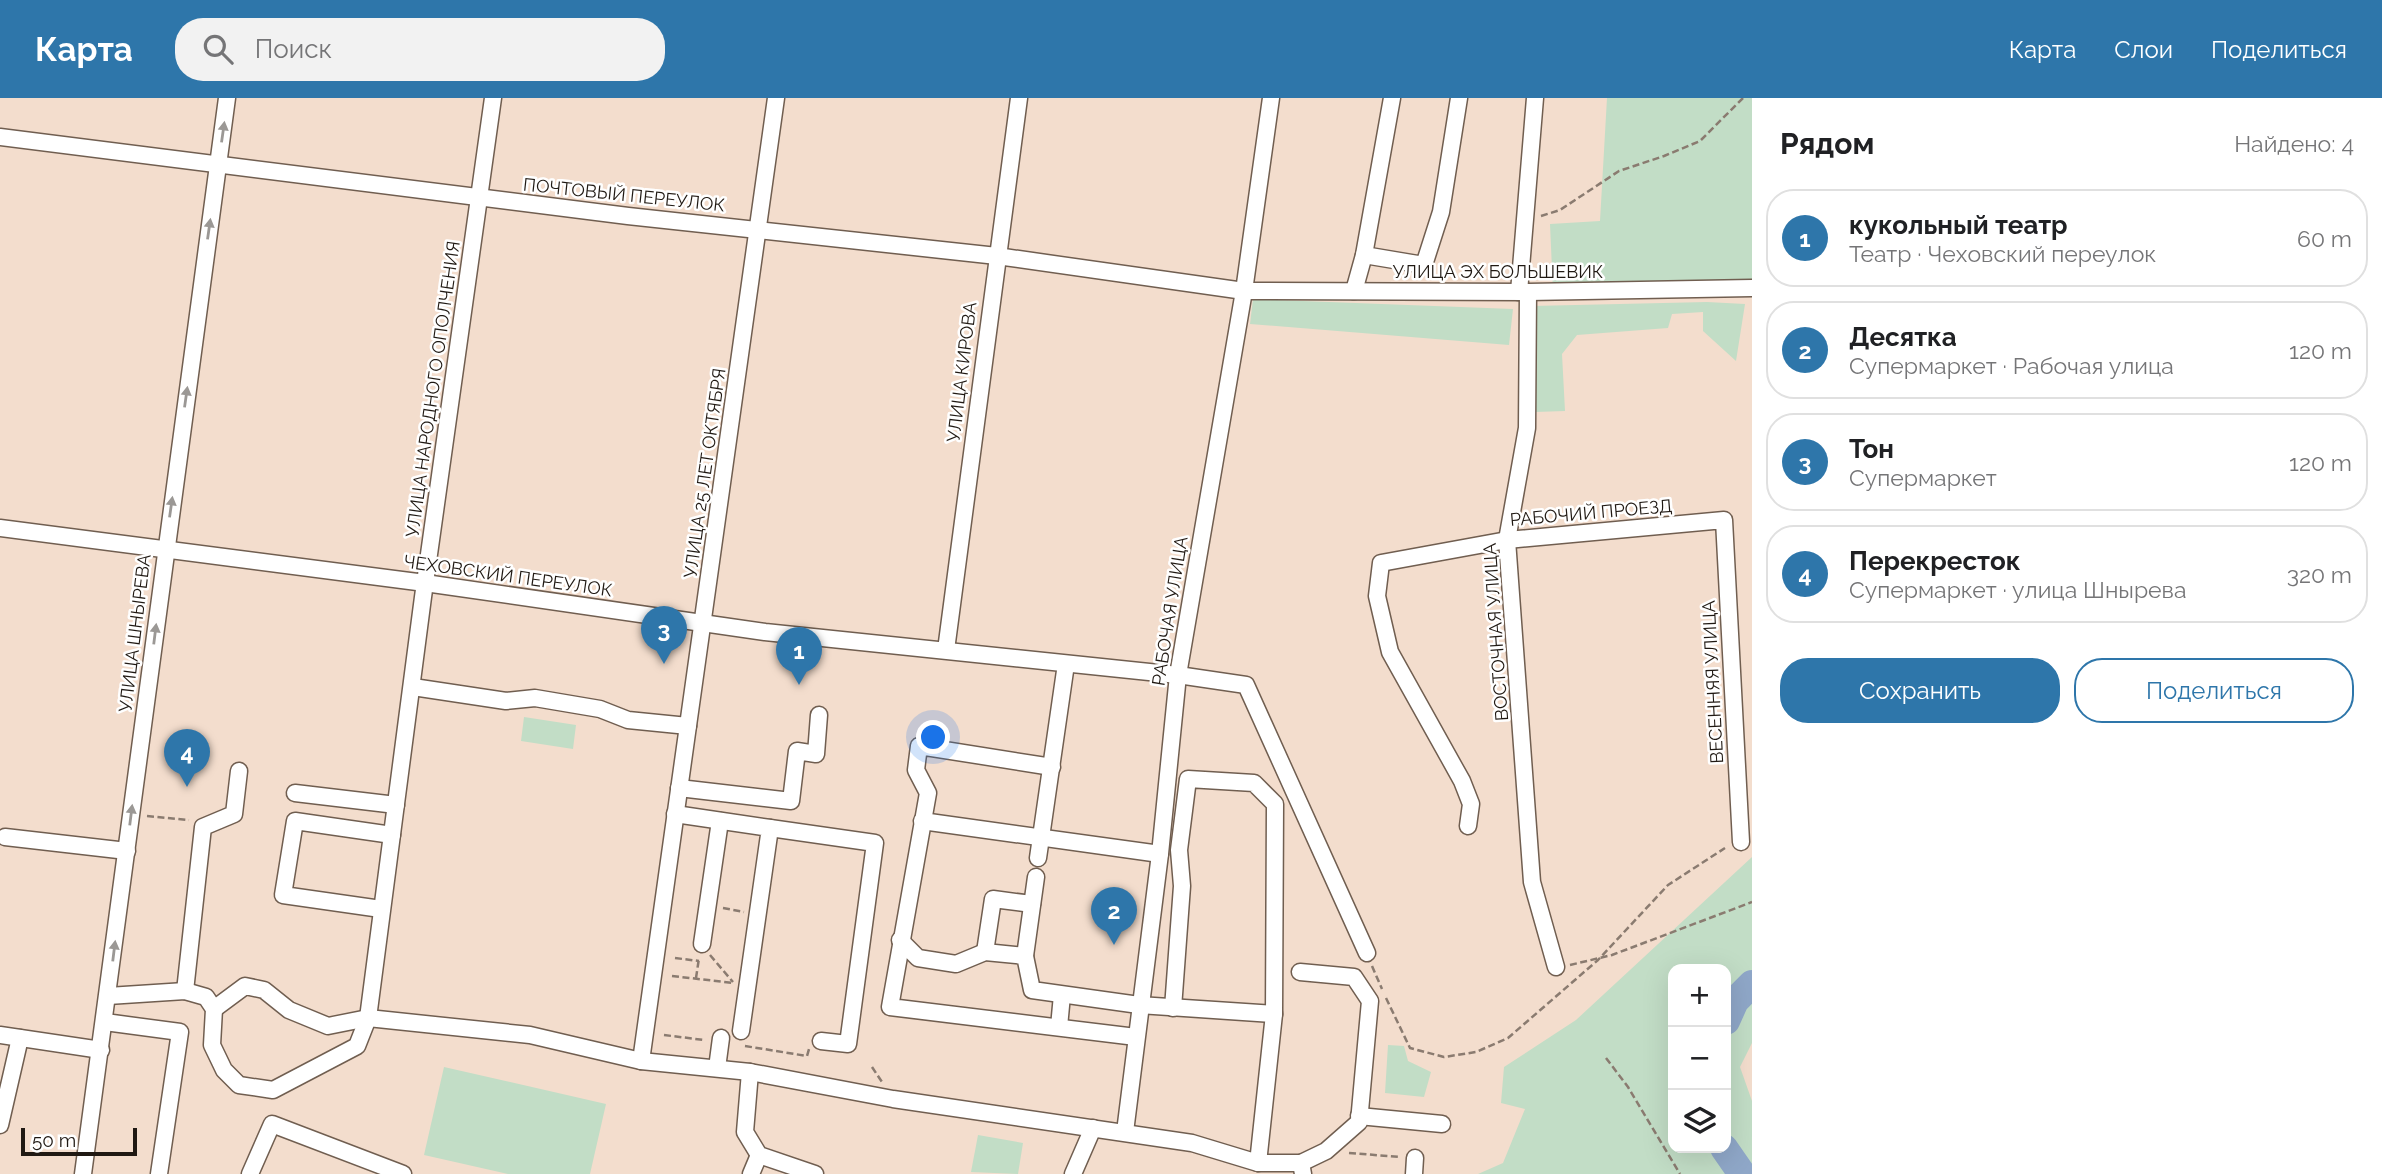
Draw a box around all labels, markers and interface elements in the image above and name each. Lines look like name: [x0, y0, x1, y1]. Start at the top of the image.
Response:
search box: [175, 18, 665, 81]
text: Карта: [35, 30, 133, 69]
icon: search: [199, 30, 237, 68]
text: Поиск: [255, 34, 332, 64]
text: Карта: [2009, 35, 2076, 64]
text: Слои: [2114, 35, 2173, 64]
text: Поделиться: [2211, 35, 2347, 64]
one-way arrow: [217, 121, 228, 143]
text: Рядом: [1780, 126, 1874, 161]
text: Найдено: 4: [2234, 130, 2354, 157]
street label: ПОЧТОВЫЙ ПЕРЕУЛОК: [522, 173, 726, 216]
text: кукольный театр: [1849, 210, 2068, 240]
one-way arrow: [204, 218, 215, 240]
text: 1: [1799, 225, 1811, 252]
text: 60 m: [2297, 225, 2352, 252]
street label: УЛИЦА НАРОДНОГО ОПОЛЧЕНИЯ: [401, 239, 464, 538]
text: Театр · Чеховский переулок: [1849, 240, 2156, 267]
street label: УЛИЦА ЭХ БОЛЬШЕВИК: [1393, 261, 1603, 282]
street label: УЛИЦА КИРОВА: [942, 301, 981, 443]
text: Десятка: [1849, 322, 1957, 352]
text: 2: [1799, 337, 1811, 364]
text: 120 m: [2289, 337, 2352, 364]
text: Супермаркет · Рабочая улица: [1849, 352, 2174, 379]
street label: УЛИЦА 25 ЛЕТ ОКТЯБРЯ: [679, 367, 730, 579]
one-way arrow: [181, 386, 192, 408]
text: Тон: [1849, 434, 1894, 464]
text: 3: [1799, 449, 1811, 476]
text: 120 m: [2289, 449, 2352, 476]
text: Супермаркет: [1849, 464, 1997, 491]
street label: РАБОЧИЙ ПРОЕЗД: [1509, 495, 1673, 530]
one-way arrow: [166, 496, 177, 518]
street label: РАБОЧАЯ УЛИЦА: [1147, 535, 1192, 687]
street label: ВОСТОЧНАЯ УЛИЦА: [1479, 542, 1512, 722]
text: Перекресток: [1849, 546, 2021, 576]
street label: ЧЕХОВСКИЙ ПЕРЕУЛОК: [403, 550, 614, 601]
street label: УЛИЦА ШНЫРЕВА: [114, 553, 155, 713]
text: 4: [1798, 561, 1812, 588]
text: 320 m: [2287, 561, 2352, 588]
text: Супермаркет · улица Шнырева: [1849, 576, 2186, 603]
street label: ВЕСЕННЯЯ УЛИЦА: [1698, 600, 1727, 764]
pin: 3: [641, 606, 687, 664]
one-way arrow: [149, 623, 160, 645]
pin: 1: [776, 627, 822, 685]
button: Сохранить: [1780, 658, 2060, 723]
button: Поделиться: [2074, 658, 2354, 723]
your location: [916, 720, 950, 754]
pin: 4: [164, 729, 210, 787]
one-way arrow: [126, 804, 137, 826]
pin: 2: [1091, 887, 1137, 945]
one-way arrow: [108, 940, 119, 962]
map controls: [1668, 964, 1731, 1153]
button: +: [1668, 964, 1731, 1027]
button: −: [1668, 1027, 1731, 1090]
button: layers: [1668, 1090, 1731, 1153]
scale bar: [21, 1125, 136, 1157]
text: 50 m: [32, 1129, 76, 1151]

